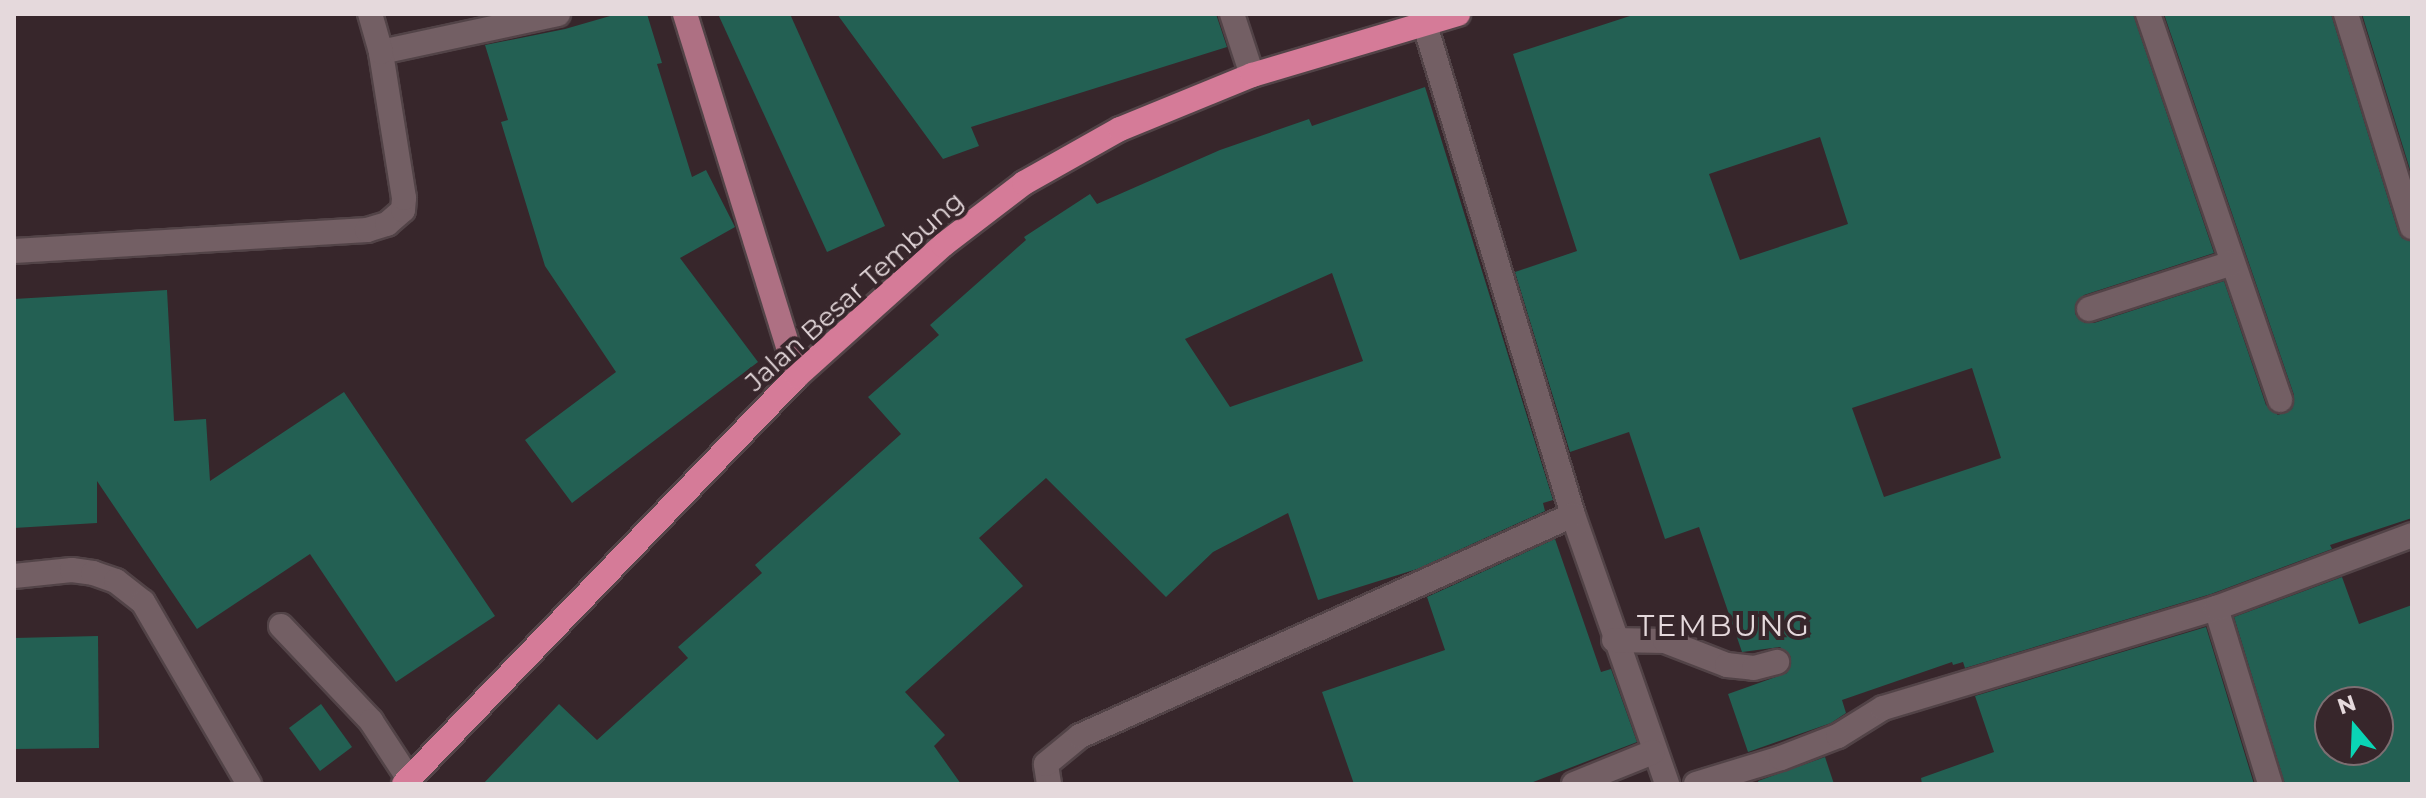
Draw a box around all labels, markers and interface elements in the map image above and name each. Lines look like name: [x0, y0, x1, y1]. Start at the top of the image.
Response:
street label: Jalan Besar Tembung: [739, 186, 971, 398]
district label: TEMBUNG: [1637, 608, 1811, 644]
north arrow: [2314, 686, 2394, 766]
text: N: [2334, 689, 2359, 720]

